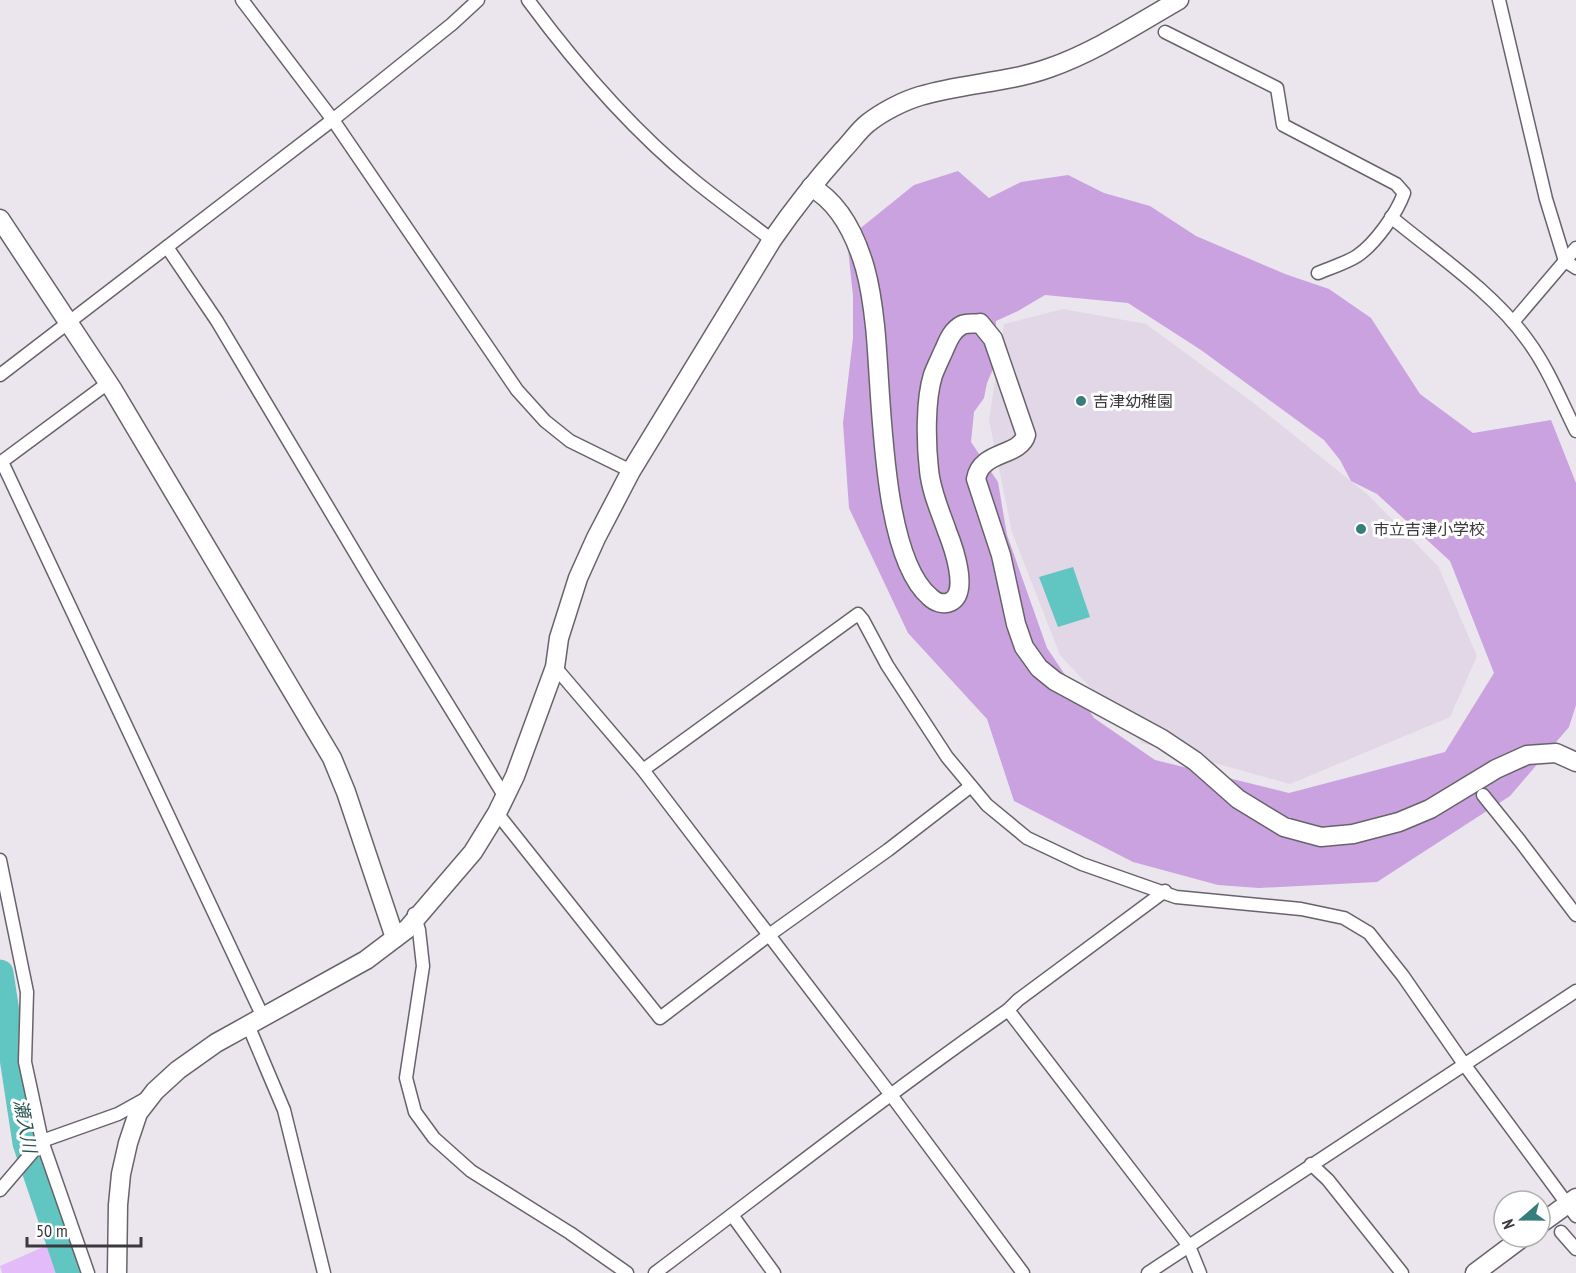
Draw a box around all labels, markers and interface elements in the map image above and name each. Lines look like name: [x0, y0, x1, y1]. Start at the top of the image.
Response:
place label: 吉津幼稚園: [1093, 391, 1173, 411]
marker: 吉津幼稚園: [1074, 394, 1088, 408]
place label: 市立吉津小学校: [1373, 519, 1485, 539]
marker: 市立吉津小学校: [1354, 522, 1368, 536]
water label: 瀬入川: [9, 1097, 42, 1157]
north arrow: [1492, 1189, 1552, 1249]
scale bar: [27, 1210, 141, 1248]
text: N: [1497, 1217, 1519, 1232]
text: 50 m: [36, 1219, 68, 1242]

